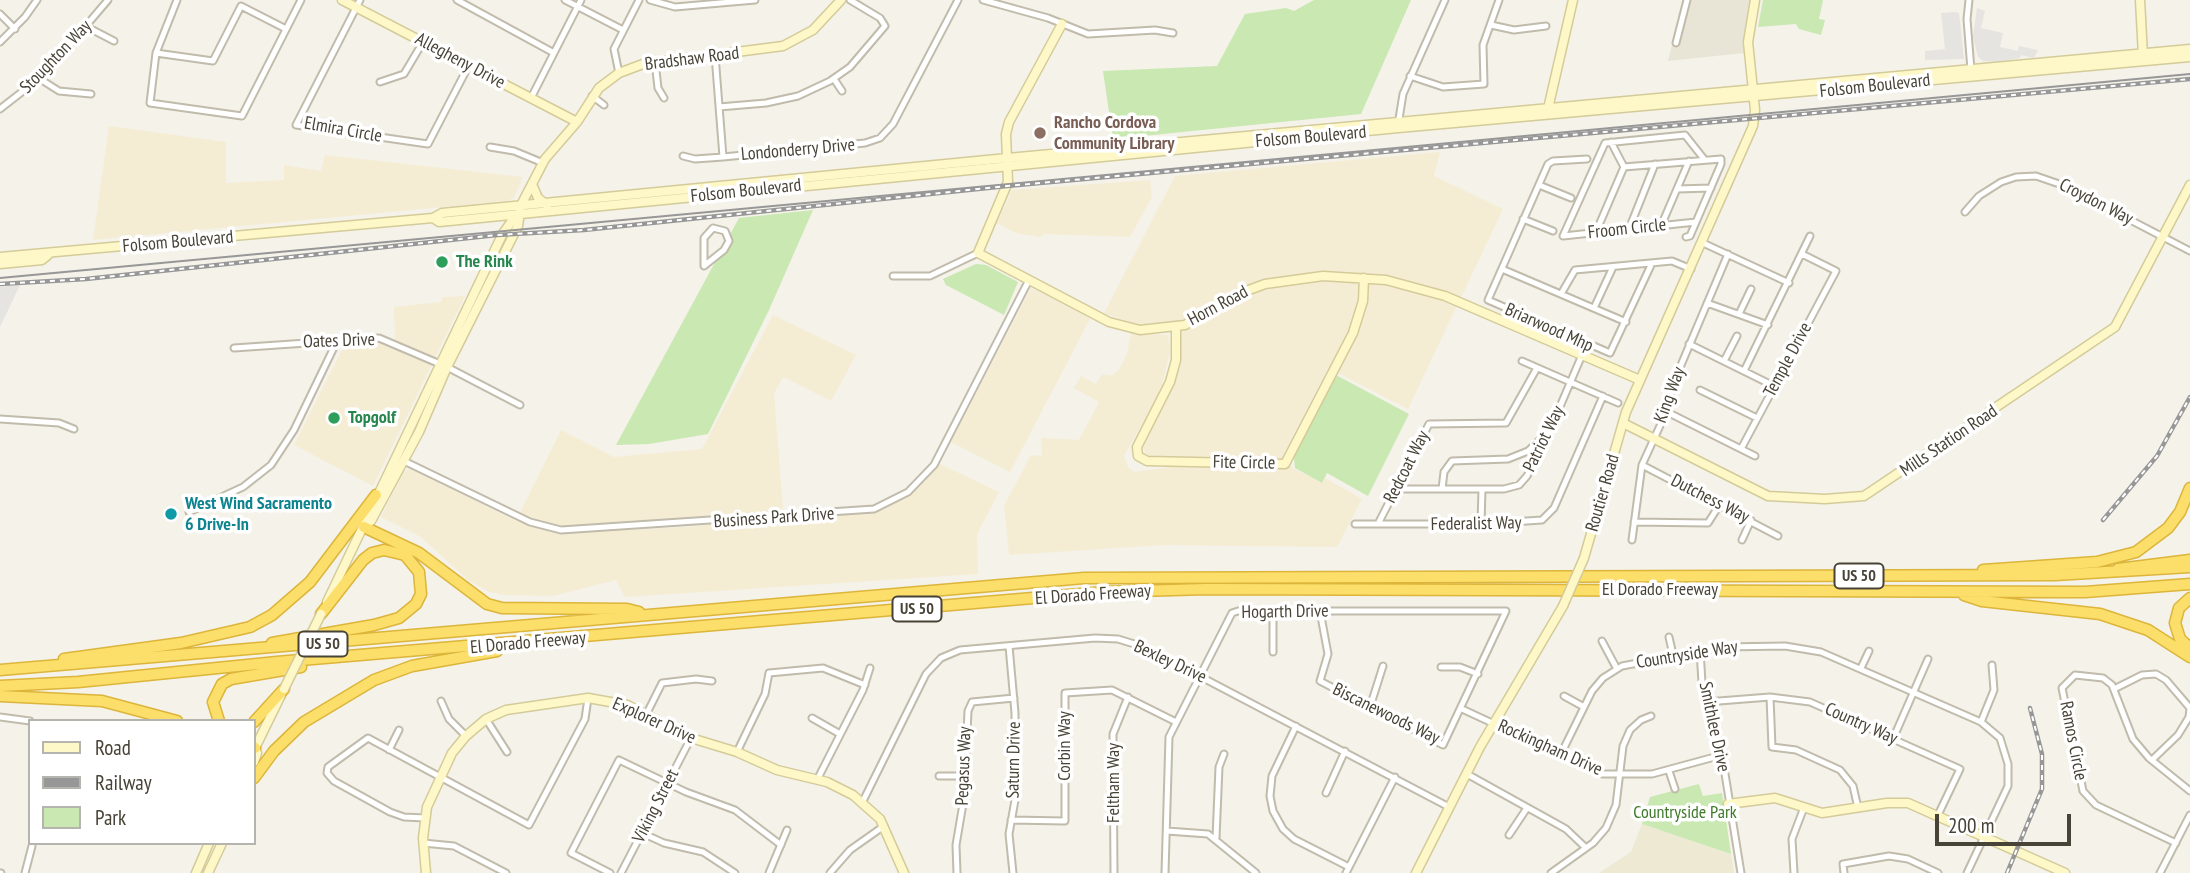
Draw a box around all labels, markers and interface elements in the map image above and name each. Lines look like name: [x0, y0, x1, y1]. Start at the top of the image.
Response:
street label: Stoughton Way: [16, 16, 96, 98]
street label: Allegheny Drive: [411, 28, 509, 94]
street label: Bradshaw Road: [644, 43, 740, 75]
street label: Folsom Boulevard: [1819, 69, 1931, 103]
place label: Rancho Cordova Community Library: [1054, 112, 1174, 154]
street label: Elmira Circle: [302, 113, 384, 147]
street label: Folsom Boulevard: [1255, 121, 1367, 153]
marker: Rancho Cordova Community Library: [1032, 125, 1048, 141]
street label: Londonderry Drive: [740, 134, 856, 166]
street label: Folsom Boulevard: [690, 174, 802, 208]
street label: Croydon Way: [2055, 174, 2137, 230]
street label: Froom Circle: [1587, 214, 1667, 244]
street label: Folsom Boulevard: [122, 226, 234, 258]
place label: The Rink: [456, 251, 513, 273]
marker: The Rink: [434, 254, 450, 270]
street label: Horn Road: [1184, 281, 1252, 331]
street label: Briarwood Mhp: [1502, 299, 1596, 357]
street label: Temple Drive: [1759, 319, 1817, 401]
street label: Oates Drive: [303, 329, 375, 353]
street label: King Way: [1650, 364, 1690, 426]
street label: Mills Station Road: [1896, 401, 2002, 481]
street label: Patriot Way: [1519, 403, 1569, 475]
place label: Topgolf: [348, 407, 396, 429]
marker: Topgolf: [326, 410, 342, 426]
street label: Redcoat Way: [1380, 427, 1434, 507]
street label: Fite Circle: [1213, 452, 1275, 474]
street label: Routier Road: [1582, 452, 1624, 534]
street label: Dutchess Way: [1667, 470, 1753, 528]
place label: West Wind Sacramento 6 Drive-In: [185, 493, 332, 536]
street label: Business Park Drive: [713, 503, 835, 533]
marker: West Wind Sacramento 6 Drive-In: [163, 506, 179, 522]
street label: Federalist Way: [1431, 512, 1521, 536]
road number: US 50: [1834, 564, 1884, 589]
street label: El Dorado Freeway: [1602, 579, 1718, 601]
street label: El Dorado Freeway: [1034, 580, 1152, 610]
road number: US 50: [892, 596, 942, 622]
street label: Hogarth Drive: [1241, 600, 1329, 624]
street label: El Dorado Freeway: [469, 627, 587, 659]
road number: US 50: [298, 632, 348, 656]
street label: Bexley Drive: [1130, 636, 1210, 688]
street label: Countryside Way: [1635, 636, 1739, 674]
street label: Biscanewoods Way: [1329, 679, 1443, 749]
street label: Smithlee Drive: [1694, 680, 1734, 774]
street label: Explorer Drive: [609, 693, 699, 749]
street label: Country Way: [1821, 698, 1901, 750]
street label: Ramos Circle: [2055, 700, 2091, 782]
street label: Corbin Way: [1054, 711, 1076, 781]
street label: Rockingham Drive: [1494, 715, 1606, 781]
legend: [28, 719, 256, 845]
street label: Saturn Drive: [1003, 721, 1025, 799]
street label: Pegasus Way: [952, 726, 976, 806]
text: Road: [95, 734, 131, 761]
street label: Feltham Way: [1103, 743, 1125, 823]
street label: Viking Street: [628, 766, 684, 846]
text: Railway: [95, 769, 152, 796]
scale bar: [1938, 800, 2074, 844]
park label: Countryside Park: [1633, 802, 1737, 824]
text: Park: [95, 804, 126, 831]
text: 200 m: [1948, 812, 1994, 839]

